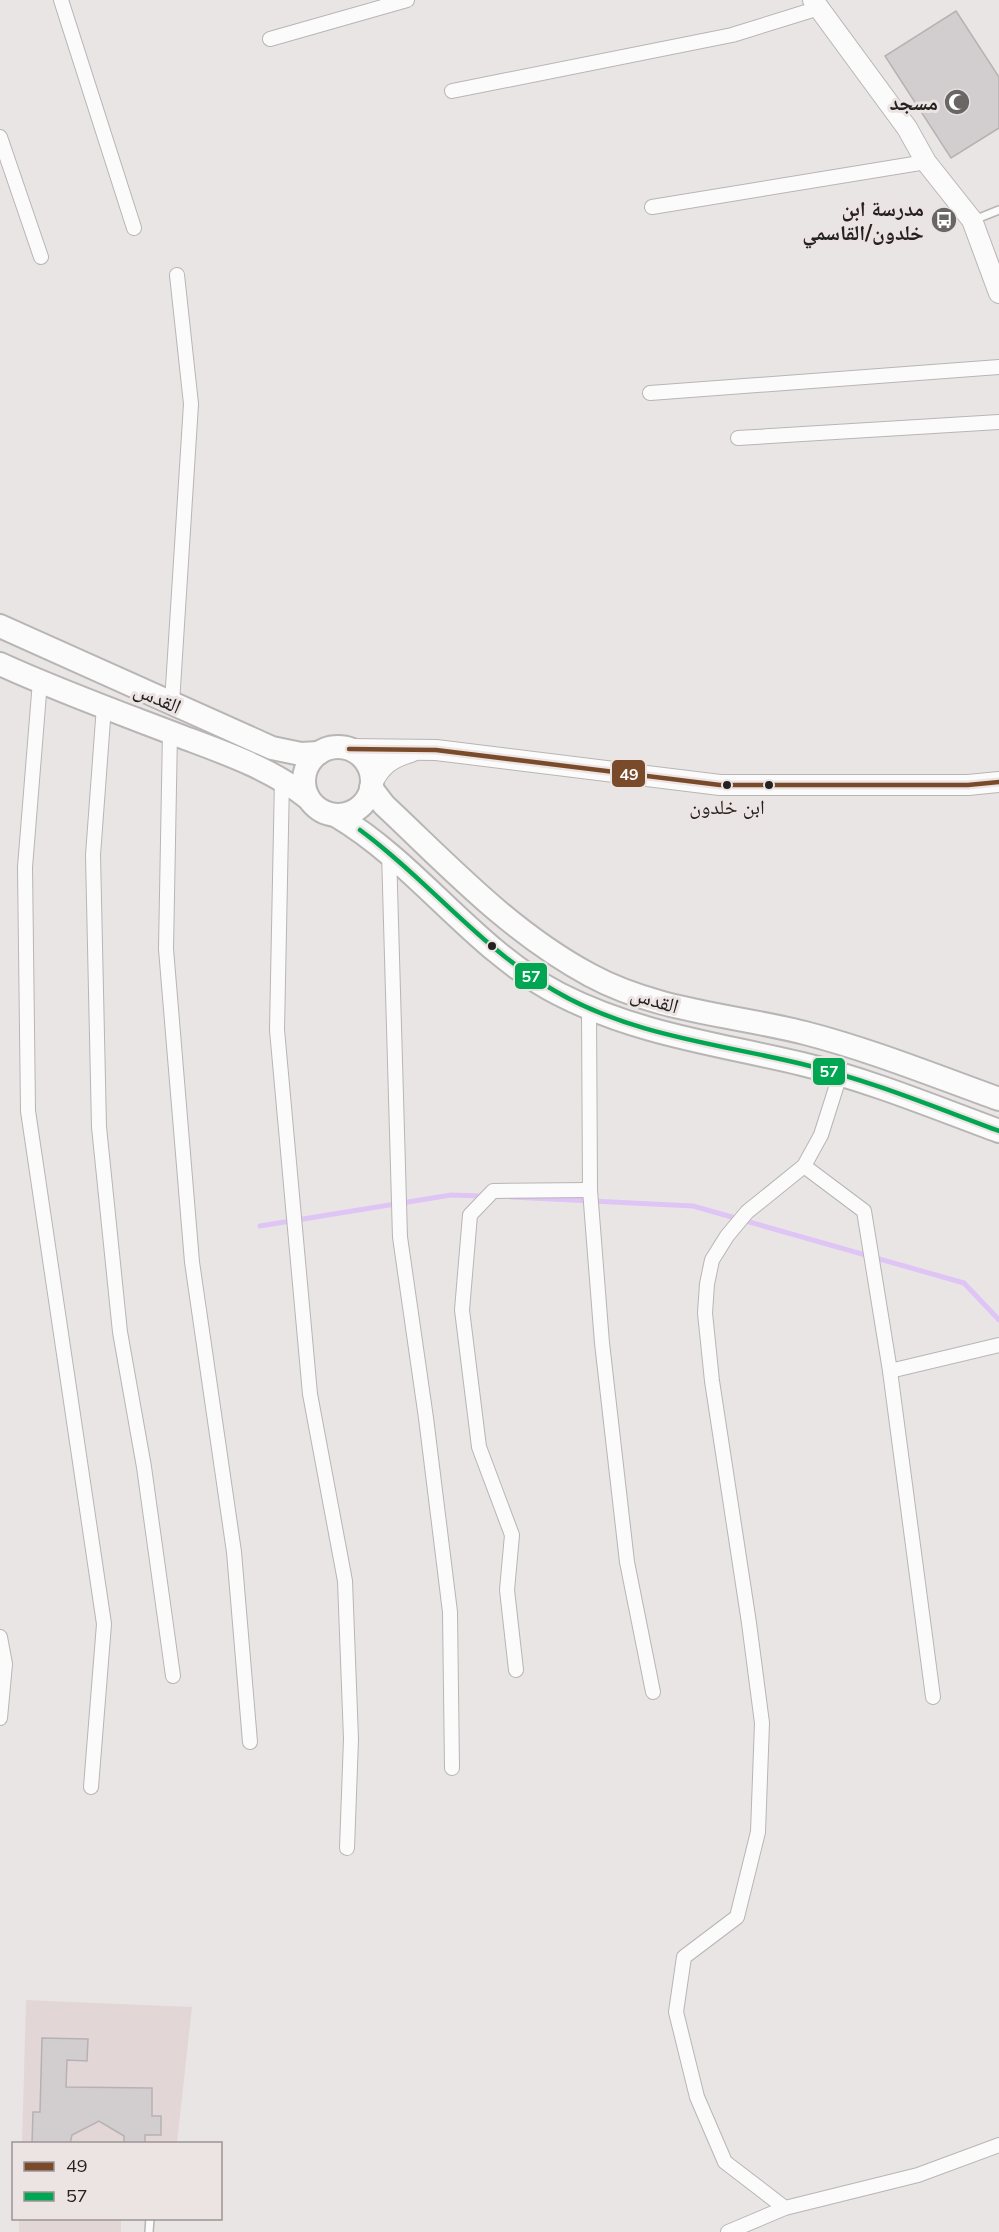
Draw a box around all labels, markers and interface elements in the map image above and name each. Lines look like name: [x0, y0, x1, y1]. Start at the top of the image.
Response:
mosque icon: مسجد: [942, 87, 972, 117]
place label: مسجد: [889, 89, 938, 115]
place label: مدرسة ابن خلدون/القاسمي: [802, 195, 924, 249]
bus stop icon: مدرسة ابن خلدون/القاسمي: [929, 205, 959, 235]
street label: القدس: [130, 675, 186, 720]
line badge: 49: [611, 759, 646, 788]
text: 49: [619, 764, 639, 784]
marker: ابن خلدون: [721, 779, 733, 791]
unlabelled marker: [763, 779, 775, 791]
place label: ابن خلدون: [689, 794, 765, 819]
unlabelled marker: [486, 940, 498, 952]
line badge: 57: [514, 962, 548, 990]
text: 57: [521, 966, 541, 986]
street label: القدس: [628, 979, 682, 1020]
line badge: 57: [812, 1057, 846, 1086]
text: 57: [819, 1061, 839, 1081]
legend: [12, 2142, 222, 2220]
text: 49: [66, 2154, 88, 2177]
text: 57: [66, 2184, 88, 2207]

